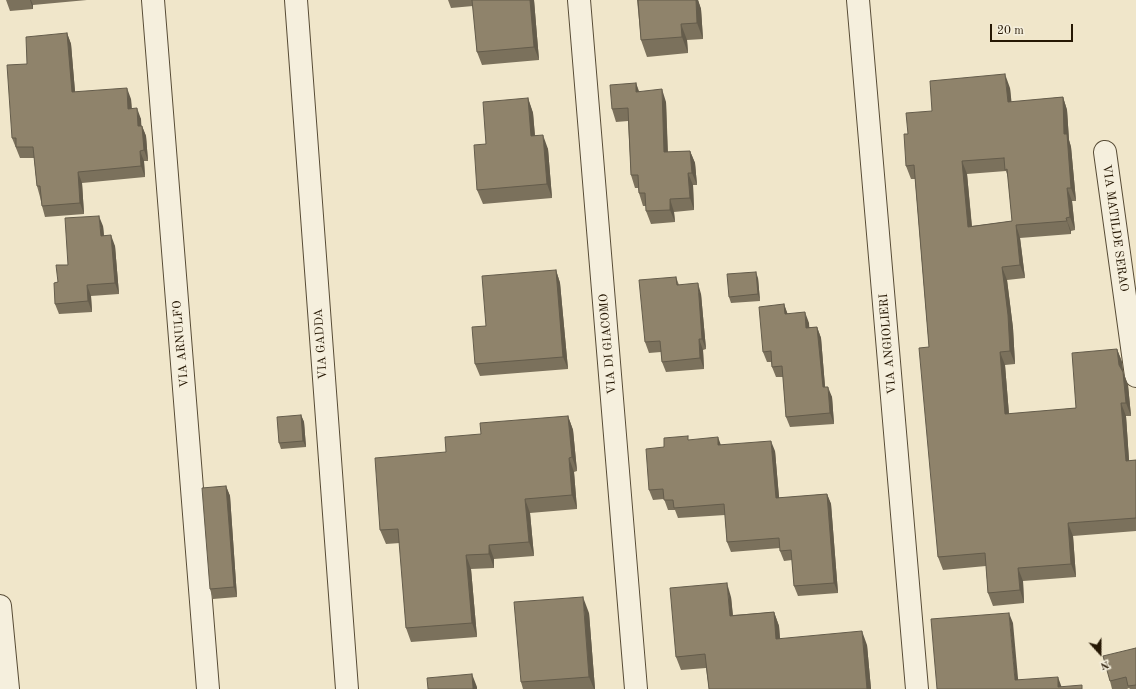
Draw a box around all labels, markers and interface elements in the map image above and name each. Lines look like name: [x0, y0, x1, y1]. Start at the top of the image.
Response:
scale bar: [992, 16, 1075, 42]
text: 20 m: [997, 25, 1024, 37]
street label: VIA MATILDE SERAO: [1099, 163, 1131, 293]
street label: VIA DI GIACOMO: [596, 293, 620, 395]
street label: VIA ANGIOLIERI: [876, 293, 900, 395]
street label: VIA ARNULFO: [170, 300, 192, 388]
street label: VIA GADDA: [311, 308, 331, 380]
north arrow: [1080, 633, 1120, 673]
text: N: [1099, 658, 1110, 671]

